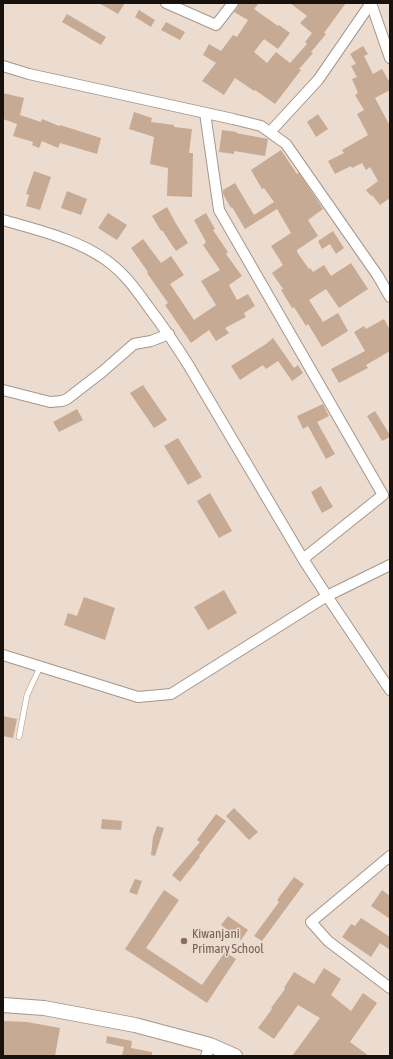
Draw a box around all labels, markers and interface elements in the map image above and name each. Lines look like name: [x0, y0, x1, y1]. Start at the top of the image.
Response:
place label: Kiwanjani Primary School: [192, 926, 264, 957]
marker: Kiwanjani Primary School: [179, 936, 189, 946]

